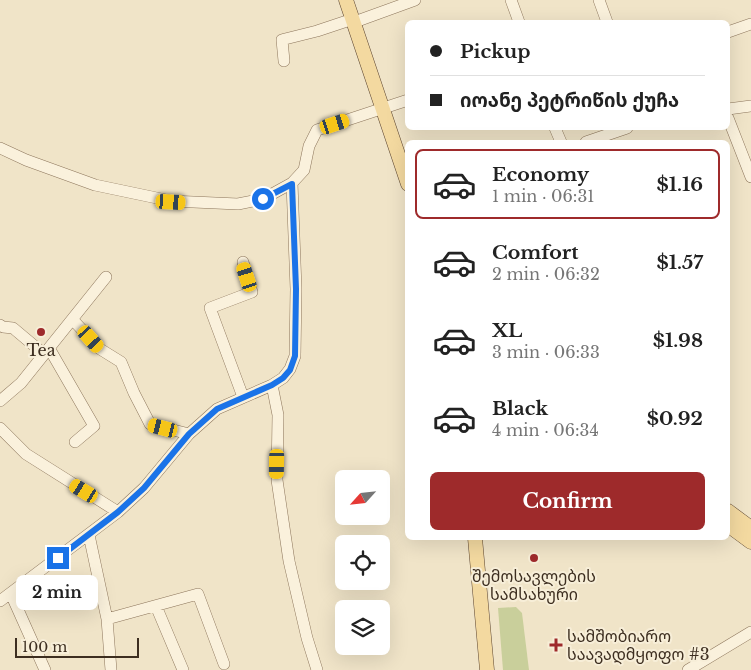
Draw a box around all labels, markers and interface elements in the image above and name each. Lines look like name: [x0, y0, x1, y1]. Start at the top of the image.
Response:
text: Pickup: [460, 40, 531, 63]
text: იოანე პეტრიწის ქუჩა: [460, 89, 679, 112]
car: [318, 112, 351, 136]
icon: car: [432, 162, 477, 207]
text: Economy: [492, 163, 589, 186]
text: $1.16: [656, 173, 703, 196]
text: 1 min · 06:31: [492, 186, 594, 206]
route start: [252, 188, 274, 210]
car: [155, 194, 186, 210]
icon: car: [432, 240, 477, 285]
text: Comfort: [492, 241, 579, 264]
text: $1.57: [656, 251, 703, 274]
car: [235, 260, 258, 294]
text: 2 min · 06:32: [492, 264, 600, 284]
icon: car: [432, 318, 477, 363]
text: XL: [492, 319, 522, 342]
car: [75, 323, 106, 355]
marker: Tea: [35, 326, 47, 338]
text: $1.98: [653, 329, 703, 352]
place label: Tea: [26, 340, 56, 360]
text: 3 min · 06:33: [492, 342, 600, 362]
icon: car: [432, 396, 477, 441]
text: Black: [492, 397, 548, 420]
text: $0.92: [647, 407, 703, 430]
car: [146, 417, 179, 439]
text: 4 min · 06:34: [492, 420, 599, 440]
car: [269, 449, 284, 479]
north arrow: [335, 470, 390, 525]
map controls: [335, 470, 390, 655]
button: Confirm: [430, 472, 705, 530]
car: [67, 477, 100, 505]
button: locate: [335, 535, 390, 590]
route end: [47, 547, 69, 569]
marker: შემოსავლების სამსახური: [528, 552, 540, 564]
place label: შემოსავლების სამსახური: [472, 566, 596, 604]
callout: 2 min: [17, 576, 99, 610]
text: 2 min: [32, 582, 82, 602]
button: layers: [335, 600, 390, 655]
place label: სამშობიარო საავადმყოფო #3: [567, 626, 710, 665]
scale bar: [15, 635, 139, 658]
text: 100 m: [22, 638, 67, 656]
marker: სამშობიარო საავადმყოფო #3: [549, 638, 563, 652]

